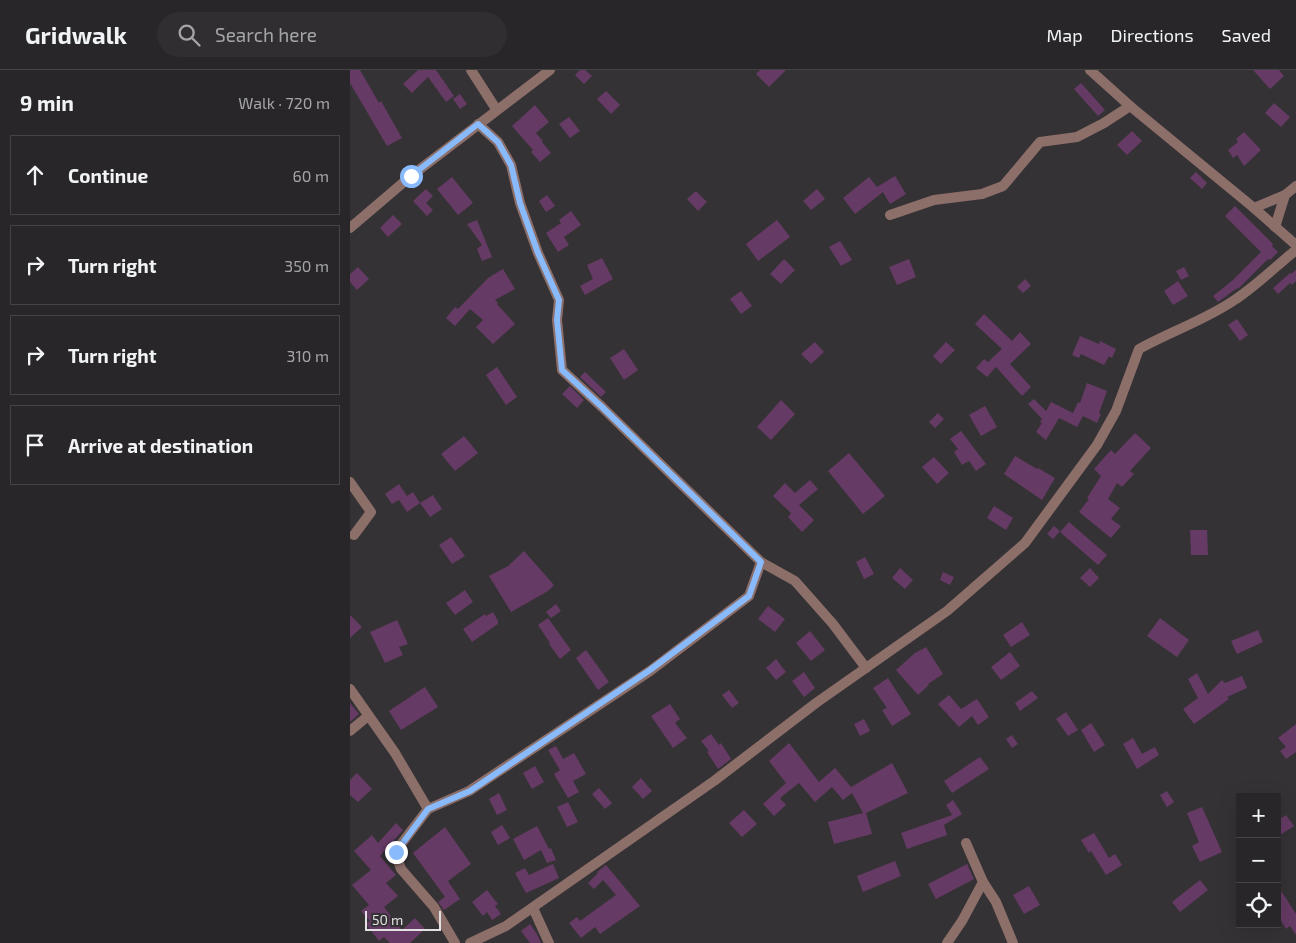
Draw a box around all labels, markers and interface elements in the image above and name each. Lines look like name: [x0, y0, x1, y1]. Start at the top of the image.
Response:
search box: [157, 12, 507, 57]
text: Gridwalk: [25, 20, 127, 49]
icon: search: [175, 21, 203, 49]
text: Search here: [215, 23, 317, 46]
text: Map: [1046, 24, 1083, 46]
text: Directions: [1111, 24, 1194, 46]
text: Saved: [1222, 24, 1271, 46]
text: 9 min: [20, 90, 74, 115]
text: Walk · 720 m: [238, 93, 330, 112]
icon: ahead: [21, 161, 49, 189]
text: Continue: [68, 164, 148, 187]
route start: [400, 165, 423, 188]
text: 60 m: [293, 166, 329, 185]
icon: right: [21, 251, 49, 279]
text: Turn right: [68, 254, 156, 277]
text: 350 m: [284, 256, 329, 275]
icon: right: [21, 341, 49, 369]
text: Turn right: [68, 344, 156, 367]
text: 310 m: [287, 346, 329, 365]
icon: arrive: [21, 431, 49, 459]
text: Arrive at destination: [68, 434, 253, 457]
map controls: [1236, 793, 1281, 928]
button: +: [1236, 793, 1281, 838]
button: −: [1236, 838, 1281, 883]
route end: [385, 841, 408, 864]
button: locate: [1236, 883, 1281, 928]
scale bar: [365, 908, 441, 931]
text: 50 m: [372, 911, 403, 928]

